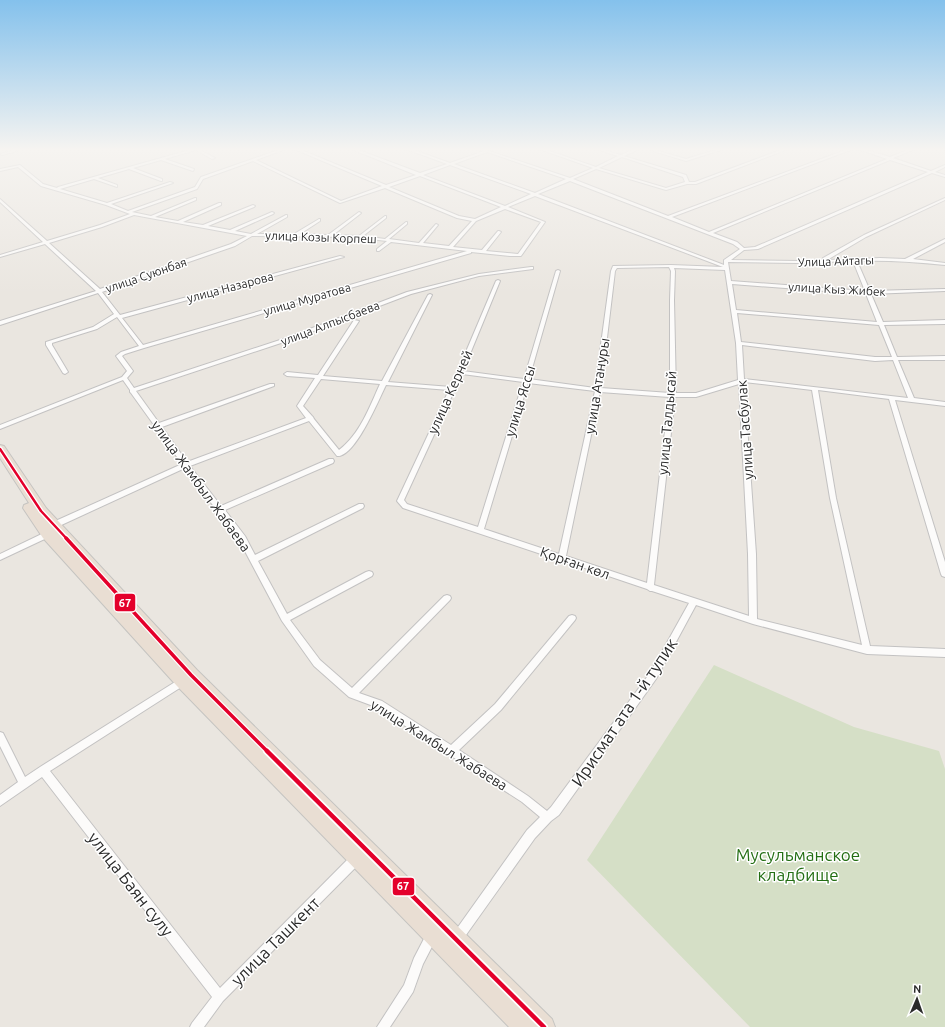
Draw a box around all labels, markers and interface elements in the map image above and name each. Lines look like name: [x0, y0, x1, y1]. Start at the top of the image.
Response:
street label: улица Козы Корпеш: [265, 229, 377, 245]
street label: Улица Айтагы: [798, 253, 874, 269]
street label: улица Суюнбая: [104, 255, 188, 295]
street label: улица Назарова: [185, 269, 275, 305]
street label: улица Муратова: [262, 280, 352, 318]
street label: улица Кыз Жибек: [788, 280, 886, 298]
street label: улица Алпысбаева: [279, 298, 381, 348]
street label: улица Атануры: [581, 337, 613, 435]
street label: улица Керней: [424, 348, 476, 436]
street label: улица Яссы: [502, 363, 538, 439]
street label: улица Талдысай: [654, 370, 680, 476]
street label: улица Тасбулак: [734, 380, 756, 480]
street label: улица Жамбыл Жабаева: [148, 417, 254, 555]
street label: Қорған көл: [538, 544, 612, 582]
line badge: 67: [114, 593, 136, 612]
text: 67: [119, 597, 131, 609]
street label: Ирисмат ата 1-й тупик: [567, 634, 681, 790]
street label: улица Жамбыл Жабаева: [368, 696, 510, 794]
street label: улица Баян сулу: [85, 828, 177, 940]
park label: Мусульманское кладбище: [736, 845, 860, 884]
line badge: 67: [392, 877, 415, 896]
text: 67: [397, 880, 409, 892]
street label: улица Ташкент: [227, 893, 323, 989]
north arrow: [897, 979, 937, 1019]
text: N: [913, 983, 922, 995]

